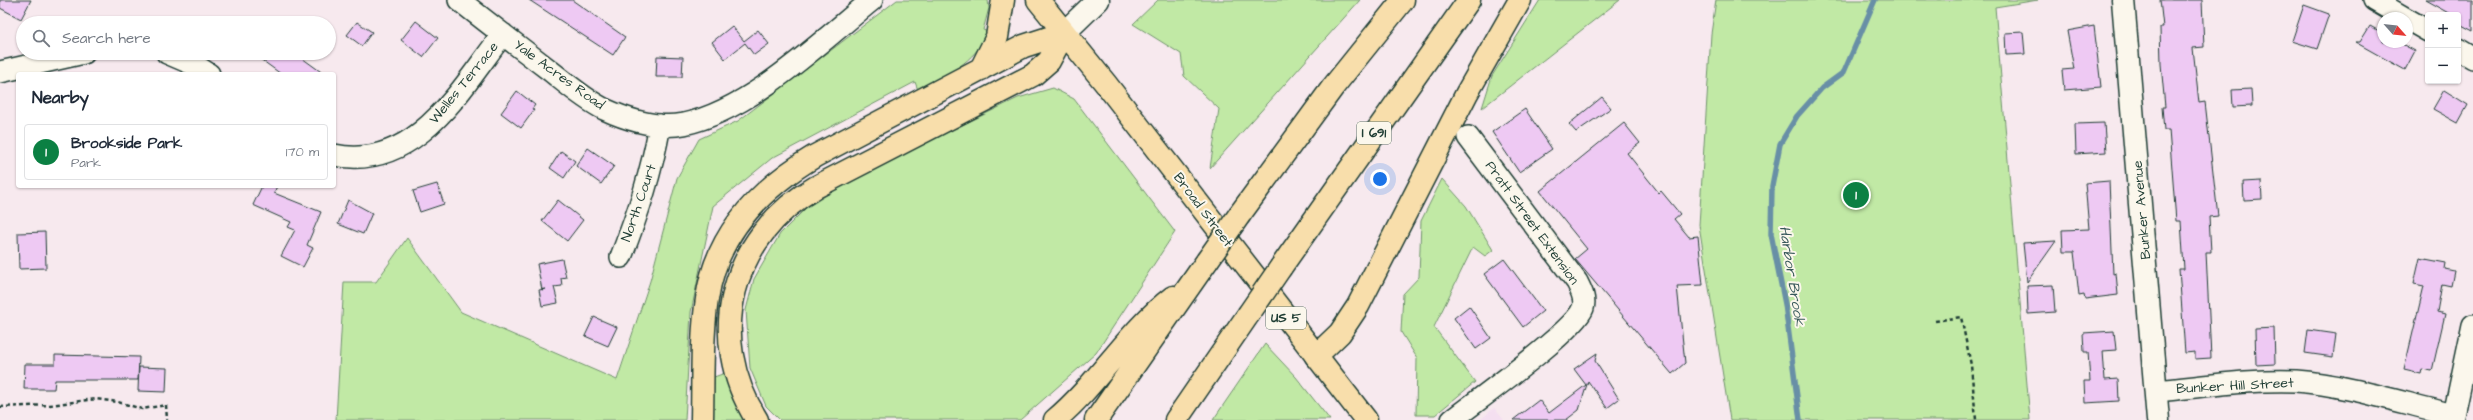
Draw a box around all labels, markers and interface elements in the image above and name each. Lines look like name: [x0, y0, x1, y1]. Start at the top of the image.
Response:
north arrow: [2377, 12, 2413, 48]
map controls: [2425, 12, 2461, 84]
button: +: [2425, 12, 2461, 48]
search box: [16, 16, 336, 60]
icon: search: [30, 27, 52, 49]
text: Search here: [62, 28, 151, 49]
street label: Yale Acres Road: [509, 35, 609, 115]
street label: Welles Terrace: [425, 37, 504, 128]
button: −: [2425, 48, 2461, 84]
text: Nearby: [32, 86, 89, 110]
road number: I 691: [1357, 122, 1391, 144]
text: Brookside Park: [71, 133, 182, 154]
text: 1: [45, 143, 47, 161]
text: 170 m: [286, 143, 319, 161]
text: Park: [71, 154, 101, 172]
street label: Pratt Street Extension: [1480, 157, 1584, 289]
street label: Bunker Avenue: [2128, 159, 2156, 260]
street label: North Court: [616, 161, 662, 244]
street label: Broad Street: [1168, 169, 1238, 252]
your location: [1370, 169, 1390, 189]
pin: 1: [1843, 180, 1869, 210]
water label: Harbor Brook: [1774, 224, 1810, 328]
road number: US 5: [1266, 307, 1306, 329]
street label: Bunker Hill Street: [2176, 373, 2294, 399]

